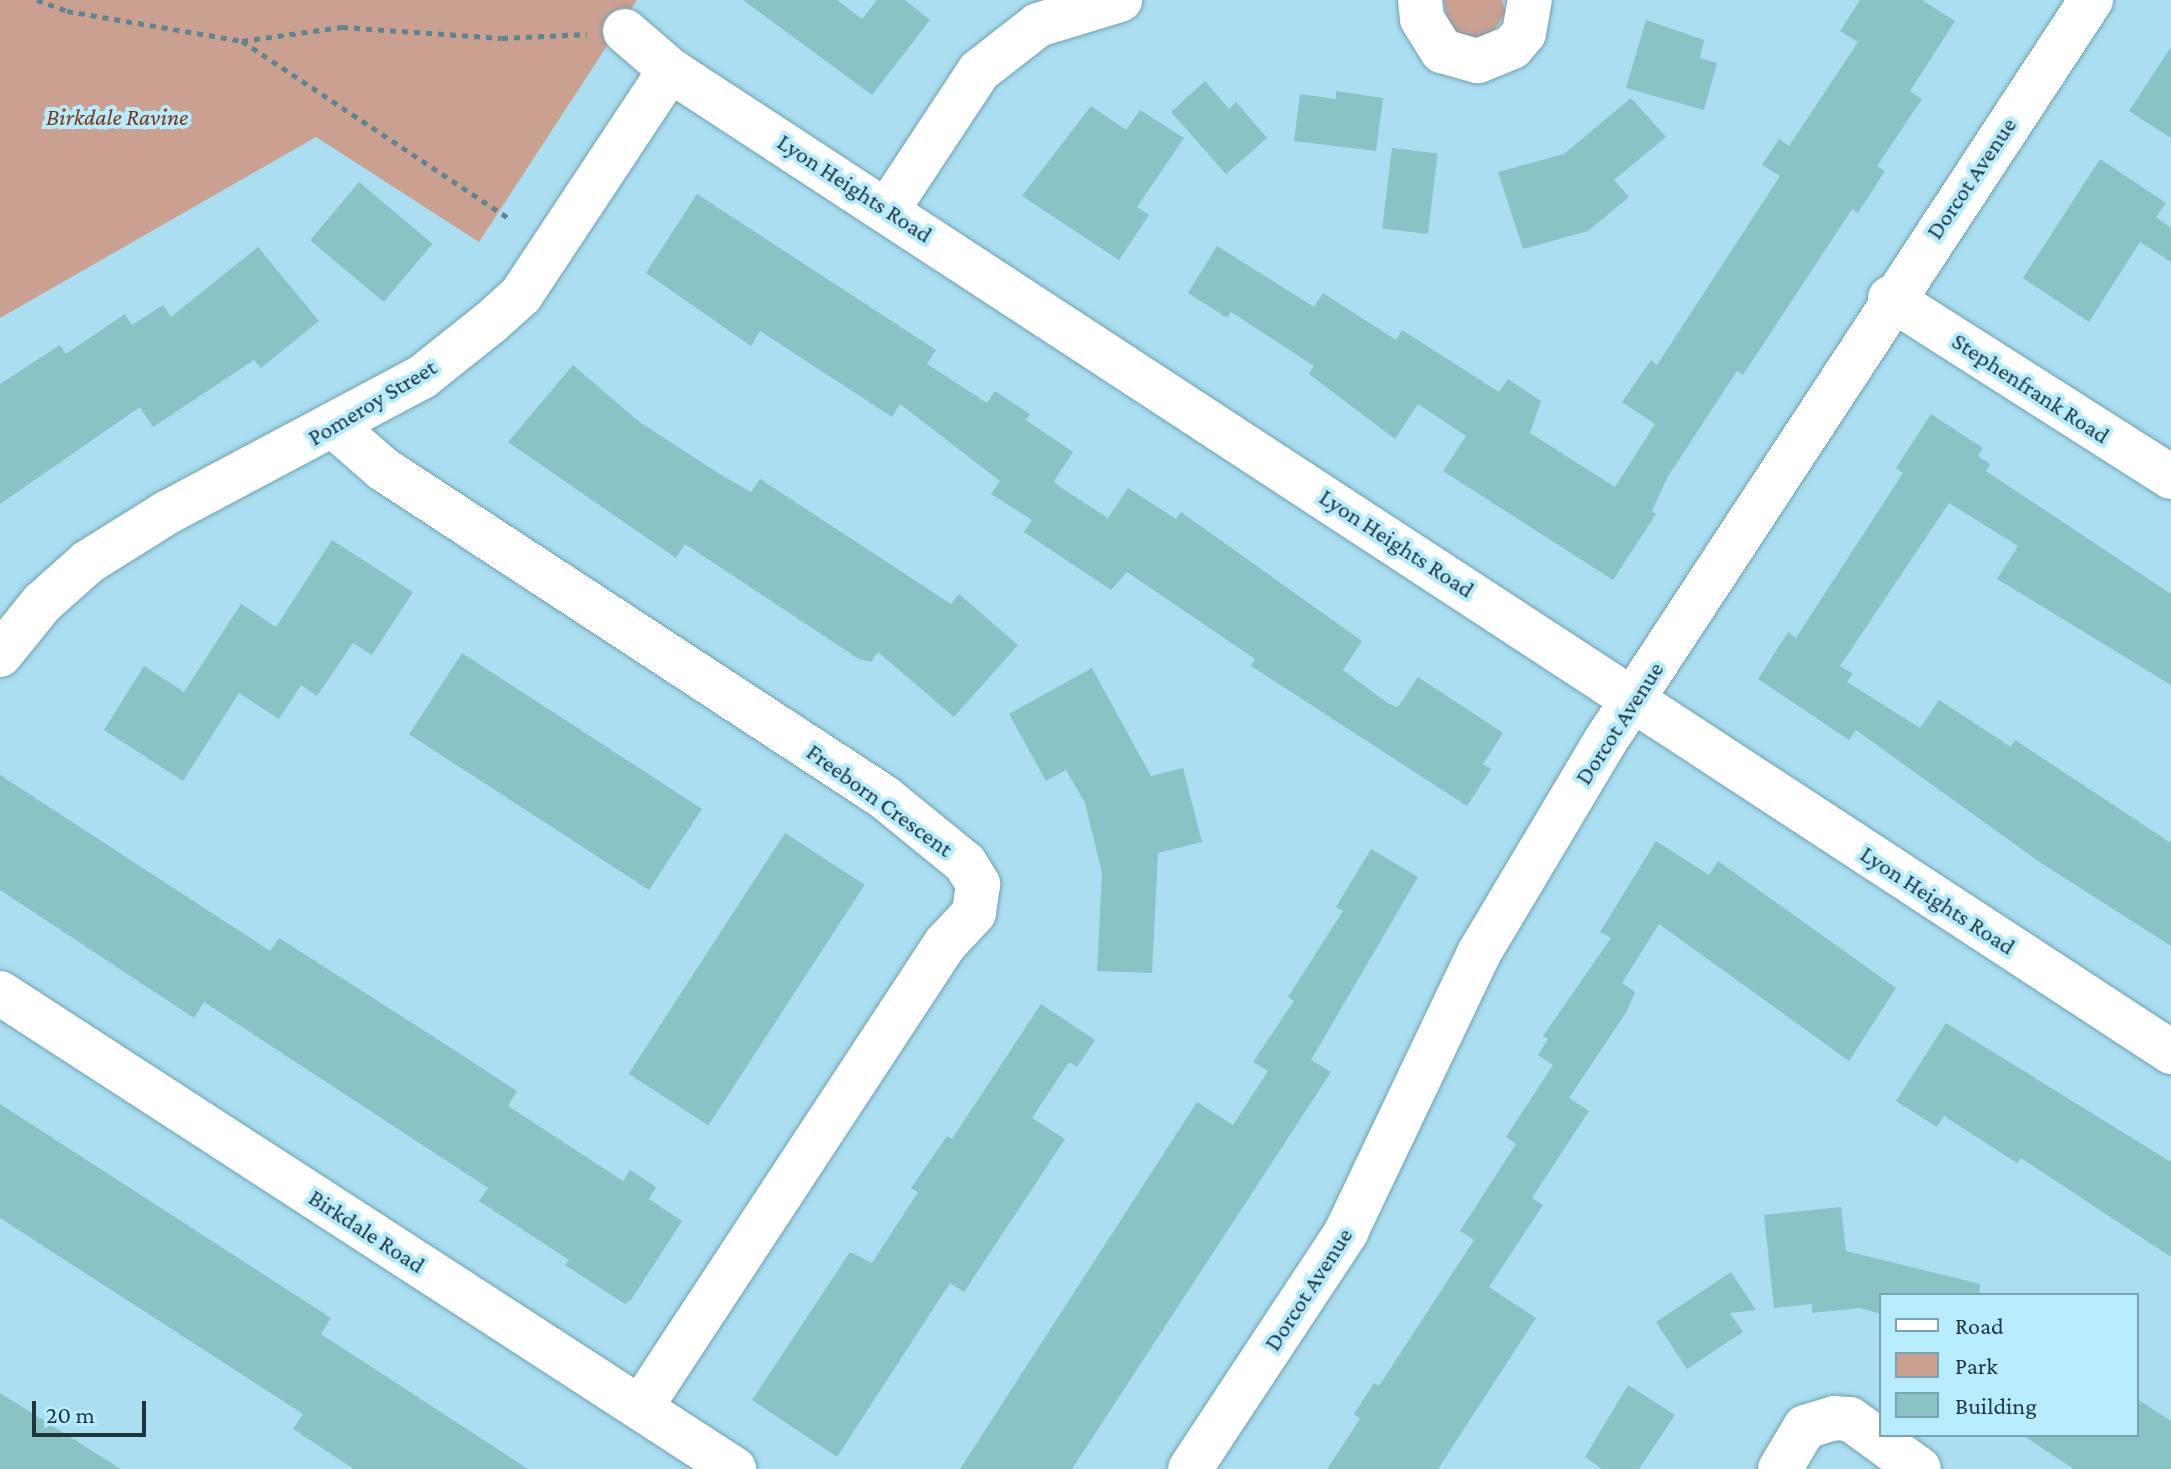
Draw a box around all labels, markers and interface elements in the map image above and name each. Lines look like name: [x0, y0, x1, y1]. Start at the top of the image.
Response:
park label: Birkdale Ravine: [46, 103, 188, 131]
street label: Dorcot Avenue: [1920, 112, 2022, 244]
street label: Lyon Heights Road: [772, 127, 938, 249]
street label: Stephenfrank Road: [1947, 326, 2115, 450]
street label: Pomeroy Street: [302, 352, 442, 452]
street label: Lyon Heights Road: [1314, 482, 1480, 604]
street label: Dorcot Avenue: [1569, 656, 1669, 790]
street label: Freeborn Crescent: [801, 737, 959, 863]
street label: Lyon Heights Road: [1855, 839, 2021, 961]
street label: Birkdale Road: [303, 1183, 431, 1279]
street label: Dorcot Avenue: [1258, 1222, 1358, 1356]
legend: [1879, 1293, 2139, 1437]
text: Road: [1955, 1312, 2004, 1339]
text: Park: [1955, 1352, 1998, 1379]
scale bar: [36, 1385, 150, 1435]
text: Building: [1955, 1392, 2037, 1419]
text: 20 m: [46, 1401, 95, 1428]

